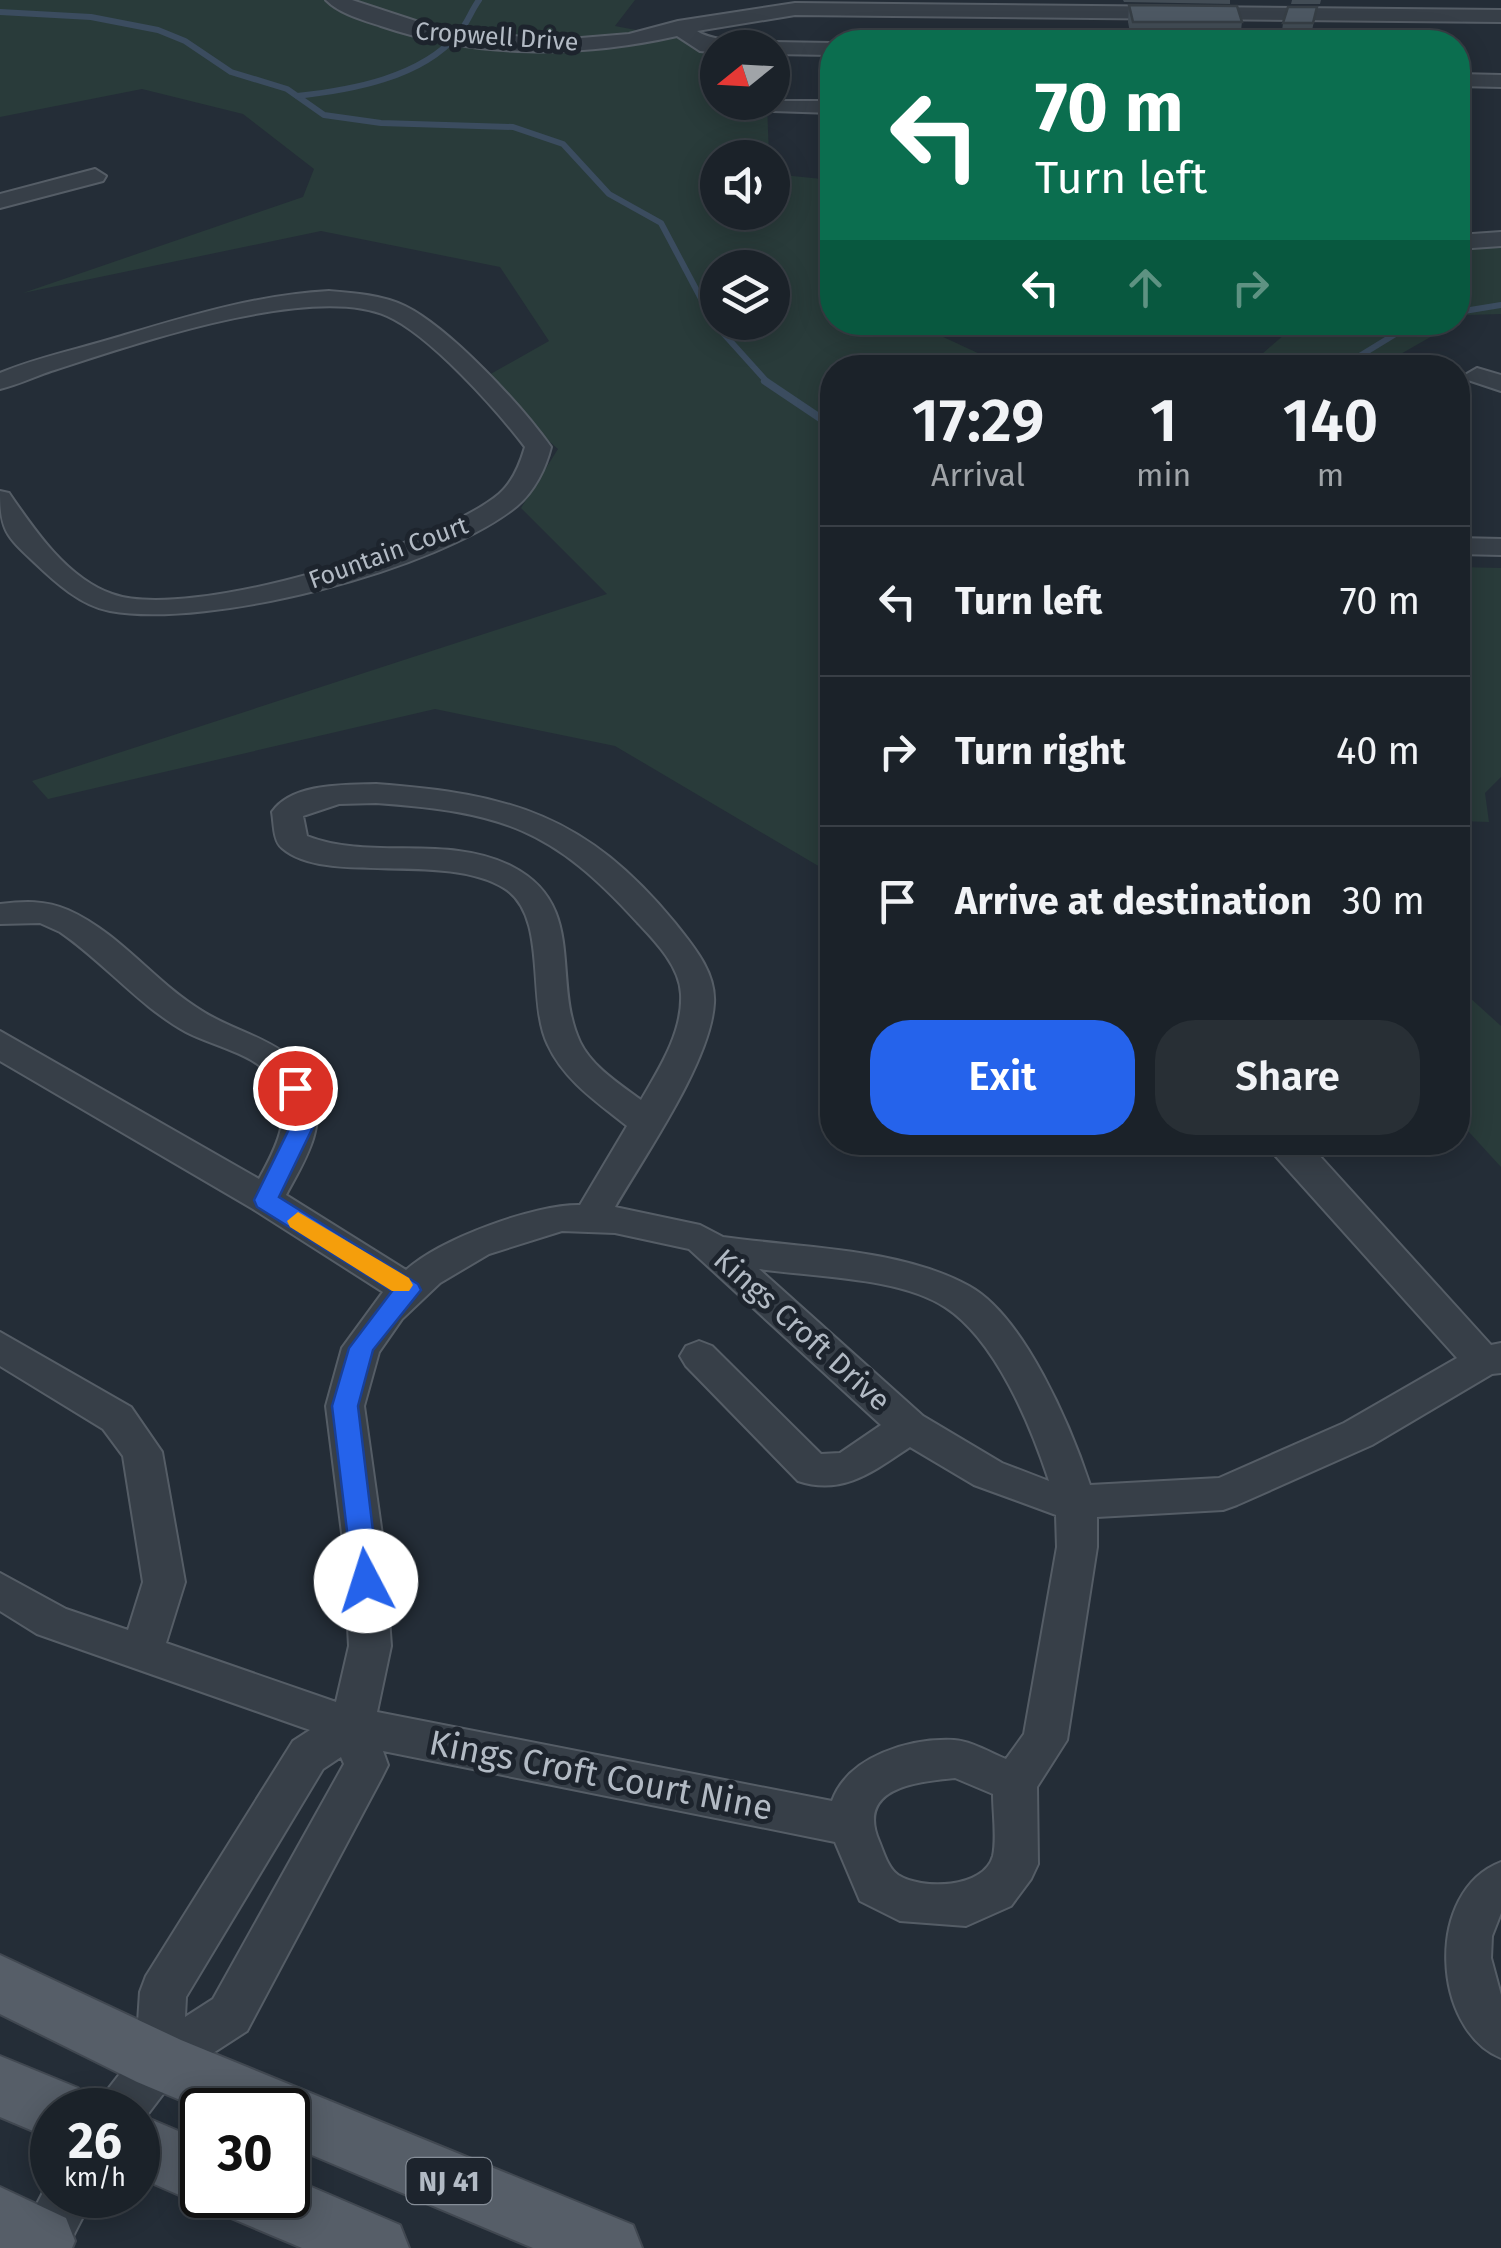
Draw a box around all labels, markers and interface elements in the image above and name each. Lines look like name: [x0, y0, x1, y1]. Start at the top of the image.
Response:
street label: Cropwell Drive: [414, 16, 579, 58]
north arrow: [700, 30, 790, 120]
map controls: [700, 30, 790, 340]
text: 70 m: [1035, 66, 1184, 150]
icon: left: [870, 70, 1000, 200]
button: sound: [700, 140, 790, 230]
text: Turn left: [1035, 151, 1207, 205]
button: layers: [700, 250, 790, 340]
icon: left: [1013, 260, 1068, 315]
icon: ahead: [1118, 260, 1173, 315]
icon: right: [1223, 260, 1278, 315]
text: 17:29: [912, 385, 1044, 457]
text: 1: [1150, 385, 1177, 457]
text: 140: [1283, 385, 1378, 457]
text: Arrival: [931, 456, 1025, 494]
text: min: [1136, 456, 1191, 494]
text: m: [1317, 456, 1344, 494]
street label: Fountain Court: [305, 510, 473, 596]
icon: left: [870, 574, 925, 629]
text: Turn left: [955, 578, 1102, 624]
text: 70 m: [1340, 578, 1420, 624]
icon: right: [870, 724, 925, 779]
text: Turn right: [955, 728, 1125, 774]
text: 40 m: [1336, 728, 1420, 774]
icon: arrive: [870, 874, 925, 929]
text: Arrive at destination: [955, 878, 1312, 924]
text: 30 m: [1342, 878, 1425, 924]
button: Exit: [870, 1020, 1135, 1135]
button: Share: [1155, 1020, 1420, 1135]
pin: [253, 1046, 338, 1131]
icon: arrive: [268, 1061, 323, 1116]
street label: Kings Croft Drive: [706, 1241, 898, 1419]
position arrow: [314, 1529, 418, 1633]
street label: Kings Croft Court Nine: [426, 1721, 776, 1829]
speed limit sign: 30: [180, 2088, 310, 2218]
text: 26: [68, 2111, 122, 2171]
road number: NJ 41: [406, 2158, 492, 2204]
text: km/h: [64, 2163, 126, 2193]

